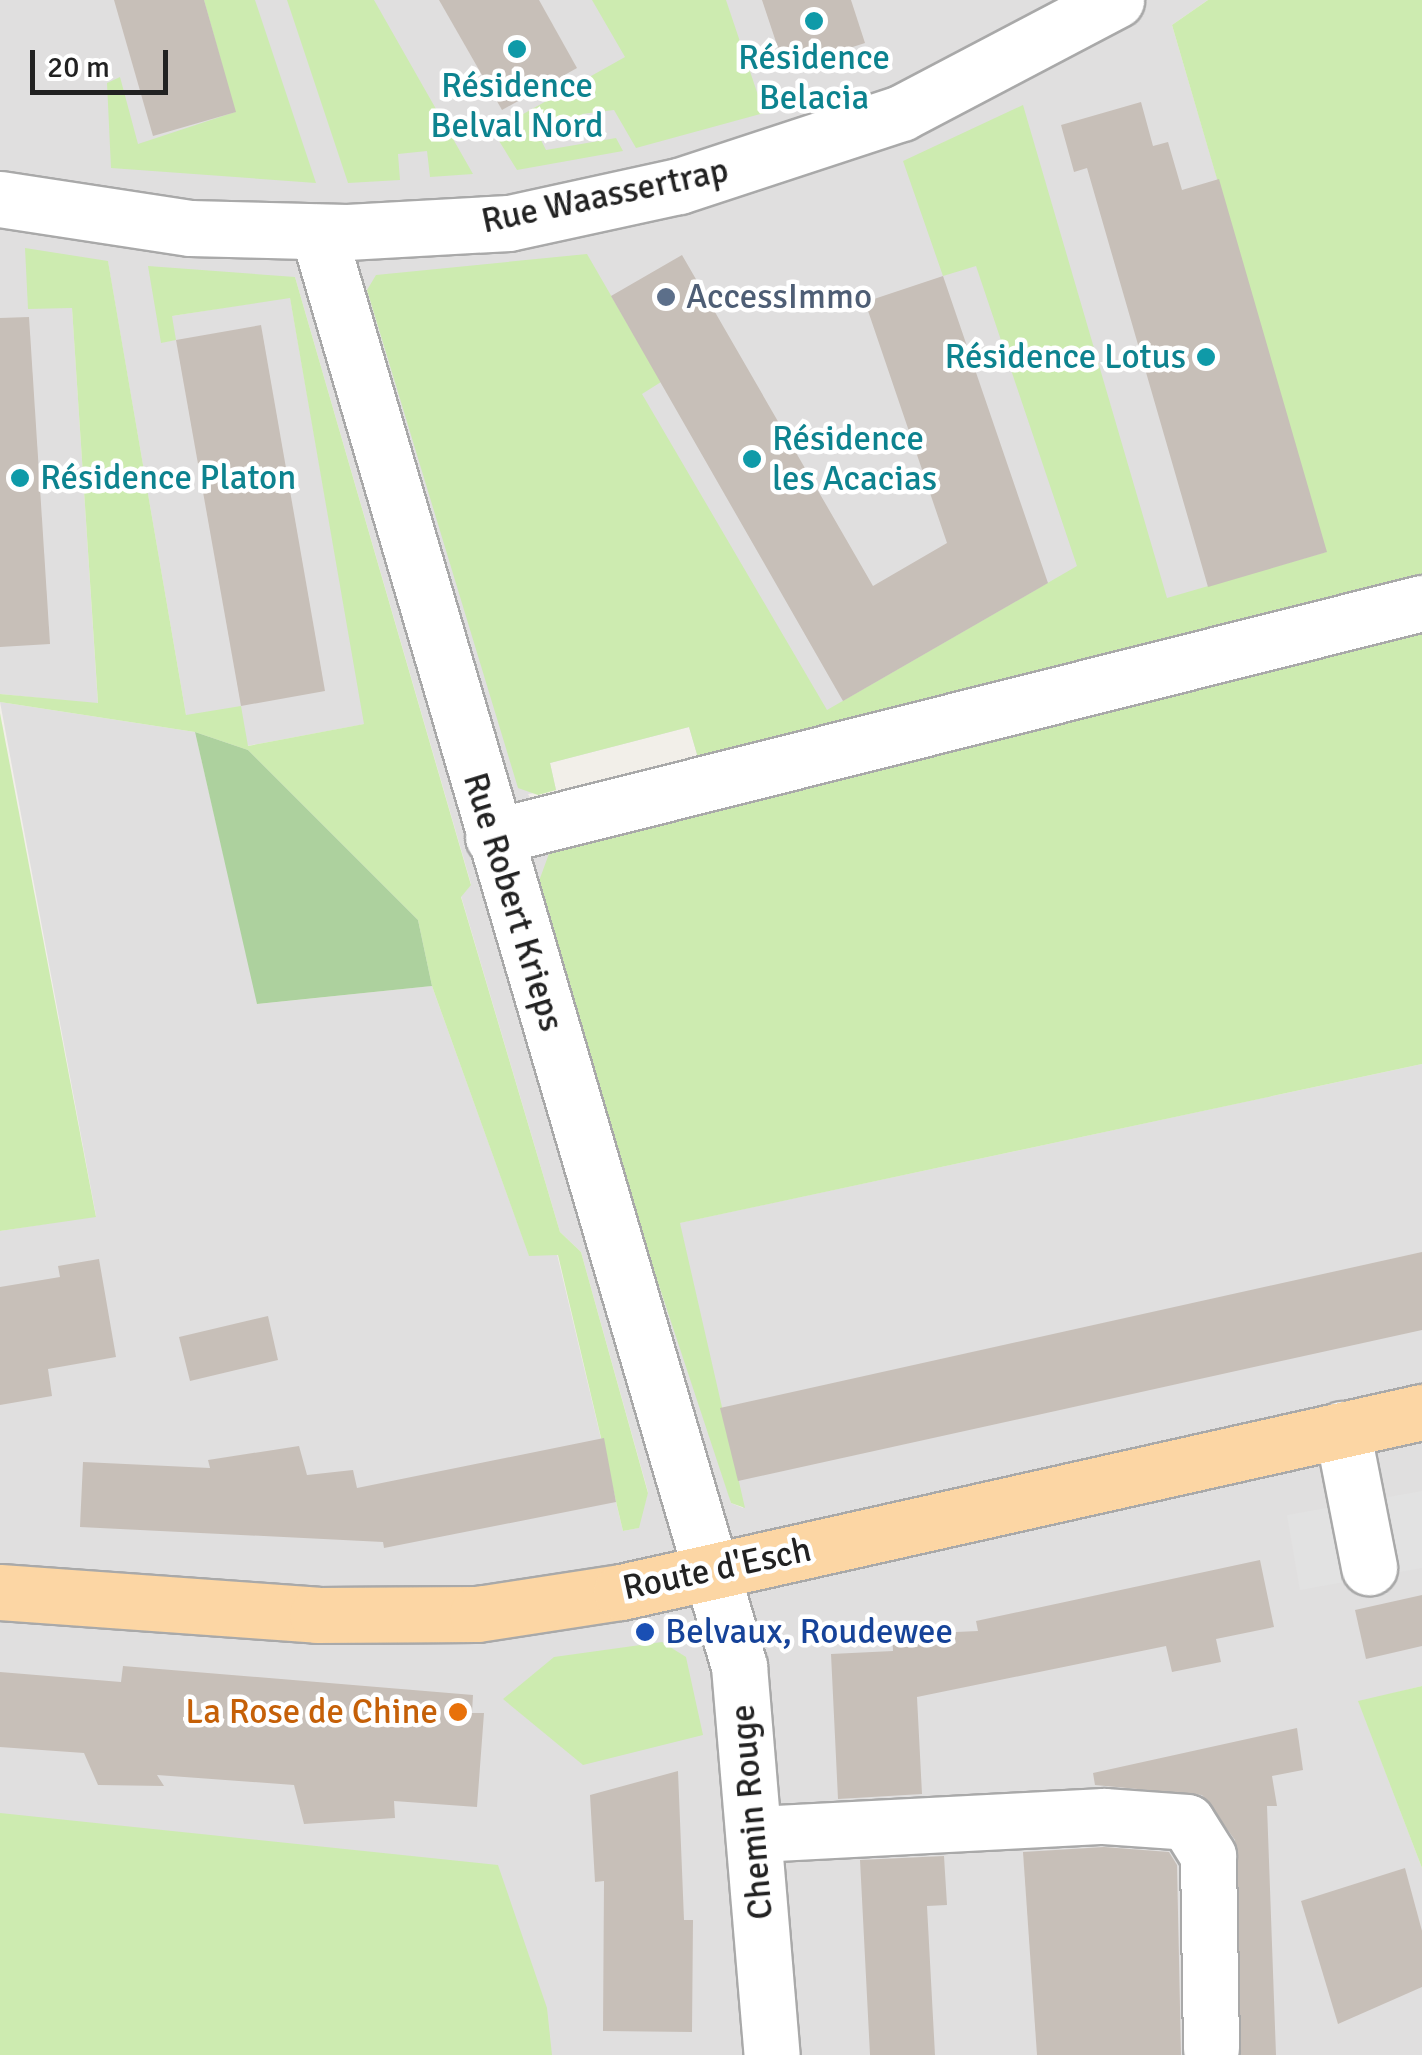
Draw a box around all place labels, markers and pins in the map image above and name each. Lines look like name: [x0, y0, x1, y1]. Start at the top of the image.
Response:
marker: Résidence Belacia: [803, 10, 825, 32]
place label: Résidence Belacia: [738, 37, 890, 119]
marker: Résidence Belval Nord: [506, 38, 528, 60]
place label: Résidence Belval Nord: [430, 65, 604, 147]
place label: AccessImmo: [686, 276, 872, 318]
marker: AccessImmo: [655, 286, 677, 308]
place label: Résidence Lotus: [944, 336, 1186, 378]
marker: Résidence Lotus: [1195, 346, 1217, 368]
place label: Résidence les Acacias: [772, 418, 937, 500]
marker: Résidence les Acacias: [741, 448, 763, 470]
place label: Résidence Platon: [40, 457, 296, 499]
marker: Résidence Platon: [9, 467, 31, 489]
place label: Belvaux, Roudewee: [665, 1611, 953, 1653]
marker: Belvaux, Roudewee: [634, 1621, 656, 1643]
place label: La Rose de Chine: [185, 1691, 438, 1733]
marker: La Rose de Chine: [447, 1701, 469, 1723]

